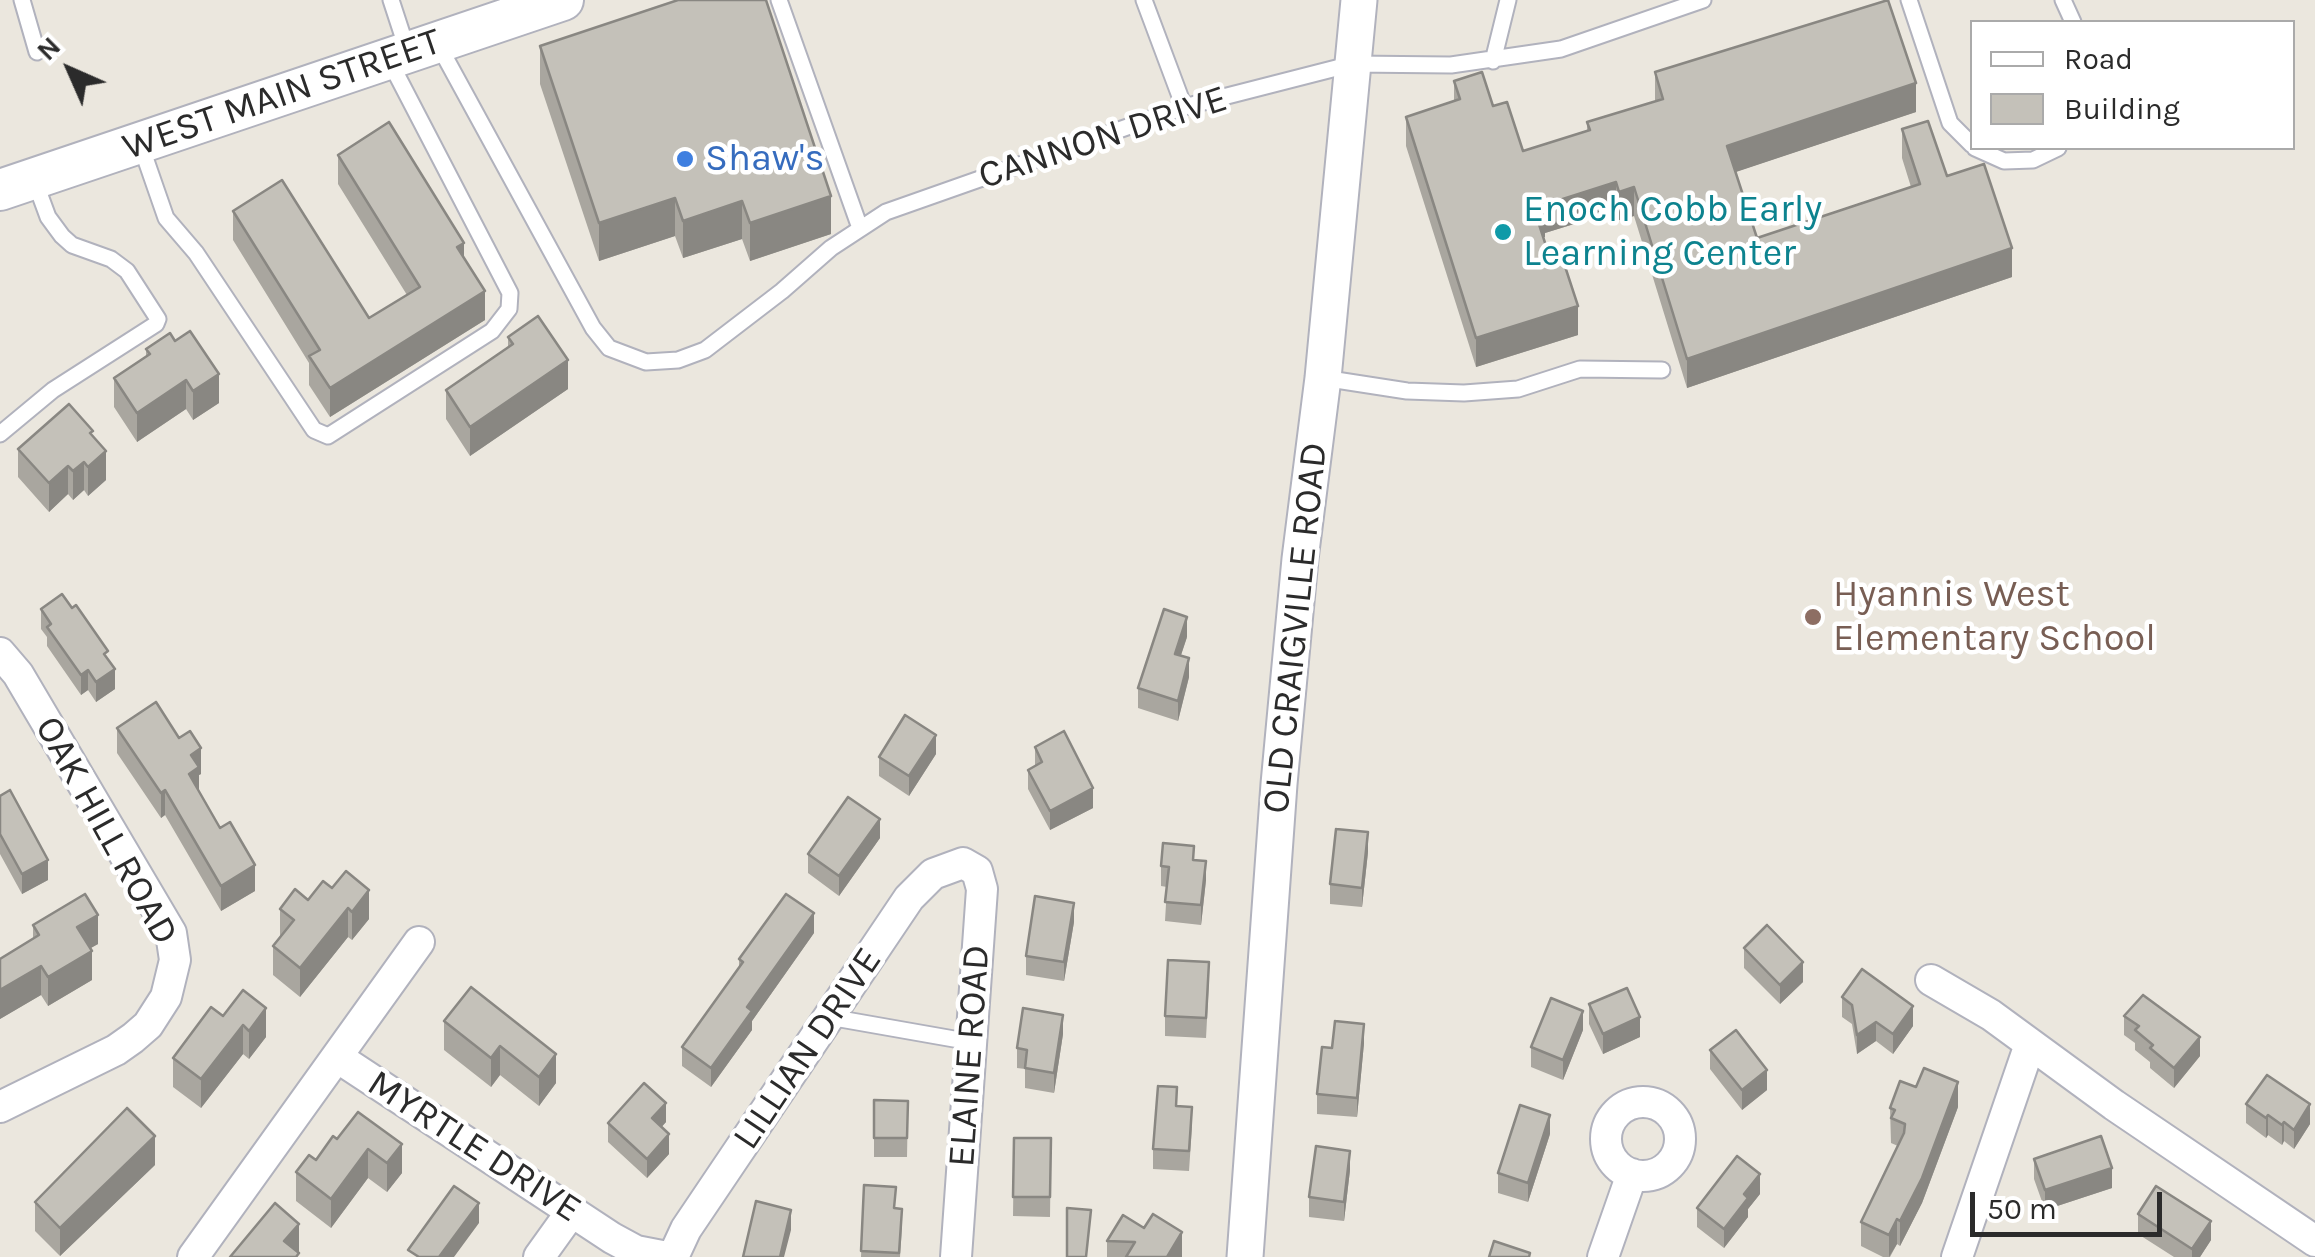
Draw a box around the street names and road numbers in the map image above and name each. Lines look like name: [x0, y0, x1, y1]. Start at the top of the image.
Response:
street label: WEST MAIN STREET: [117, 19, 447, 171]
street label: CANNON DRIVE: [973, 76, 1233, 200]
street label: OLD CRAIGVILLE ROAD: [1254, 440, 1338, 816]
street label: OAK HILL ROAD: [25, 709, 187, 953]
street label: LILLIAN DRIVE: [724, 940, 892, 1158]
street label: ELAINE ROAD: [939, 943, 1001, 1169]
street label: MYRTLE DRIVE: [359, 1061, 589, 1233]

